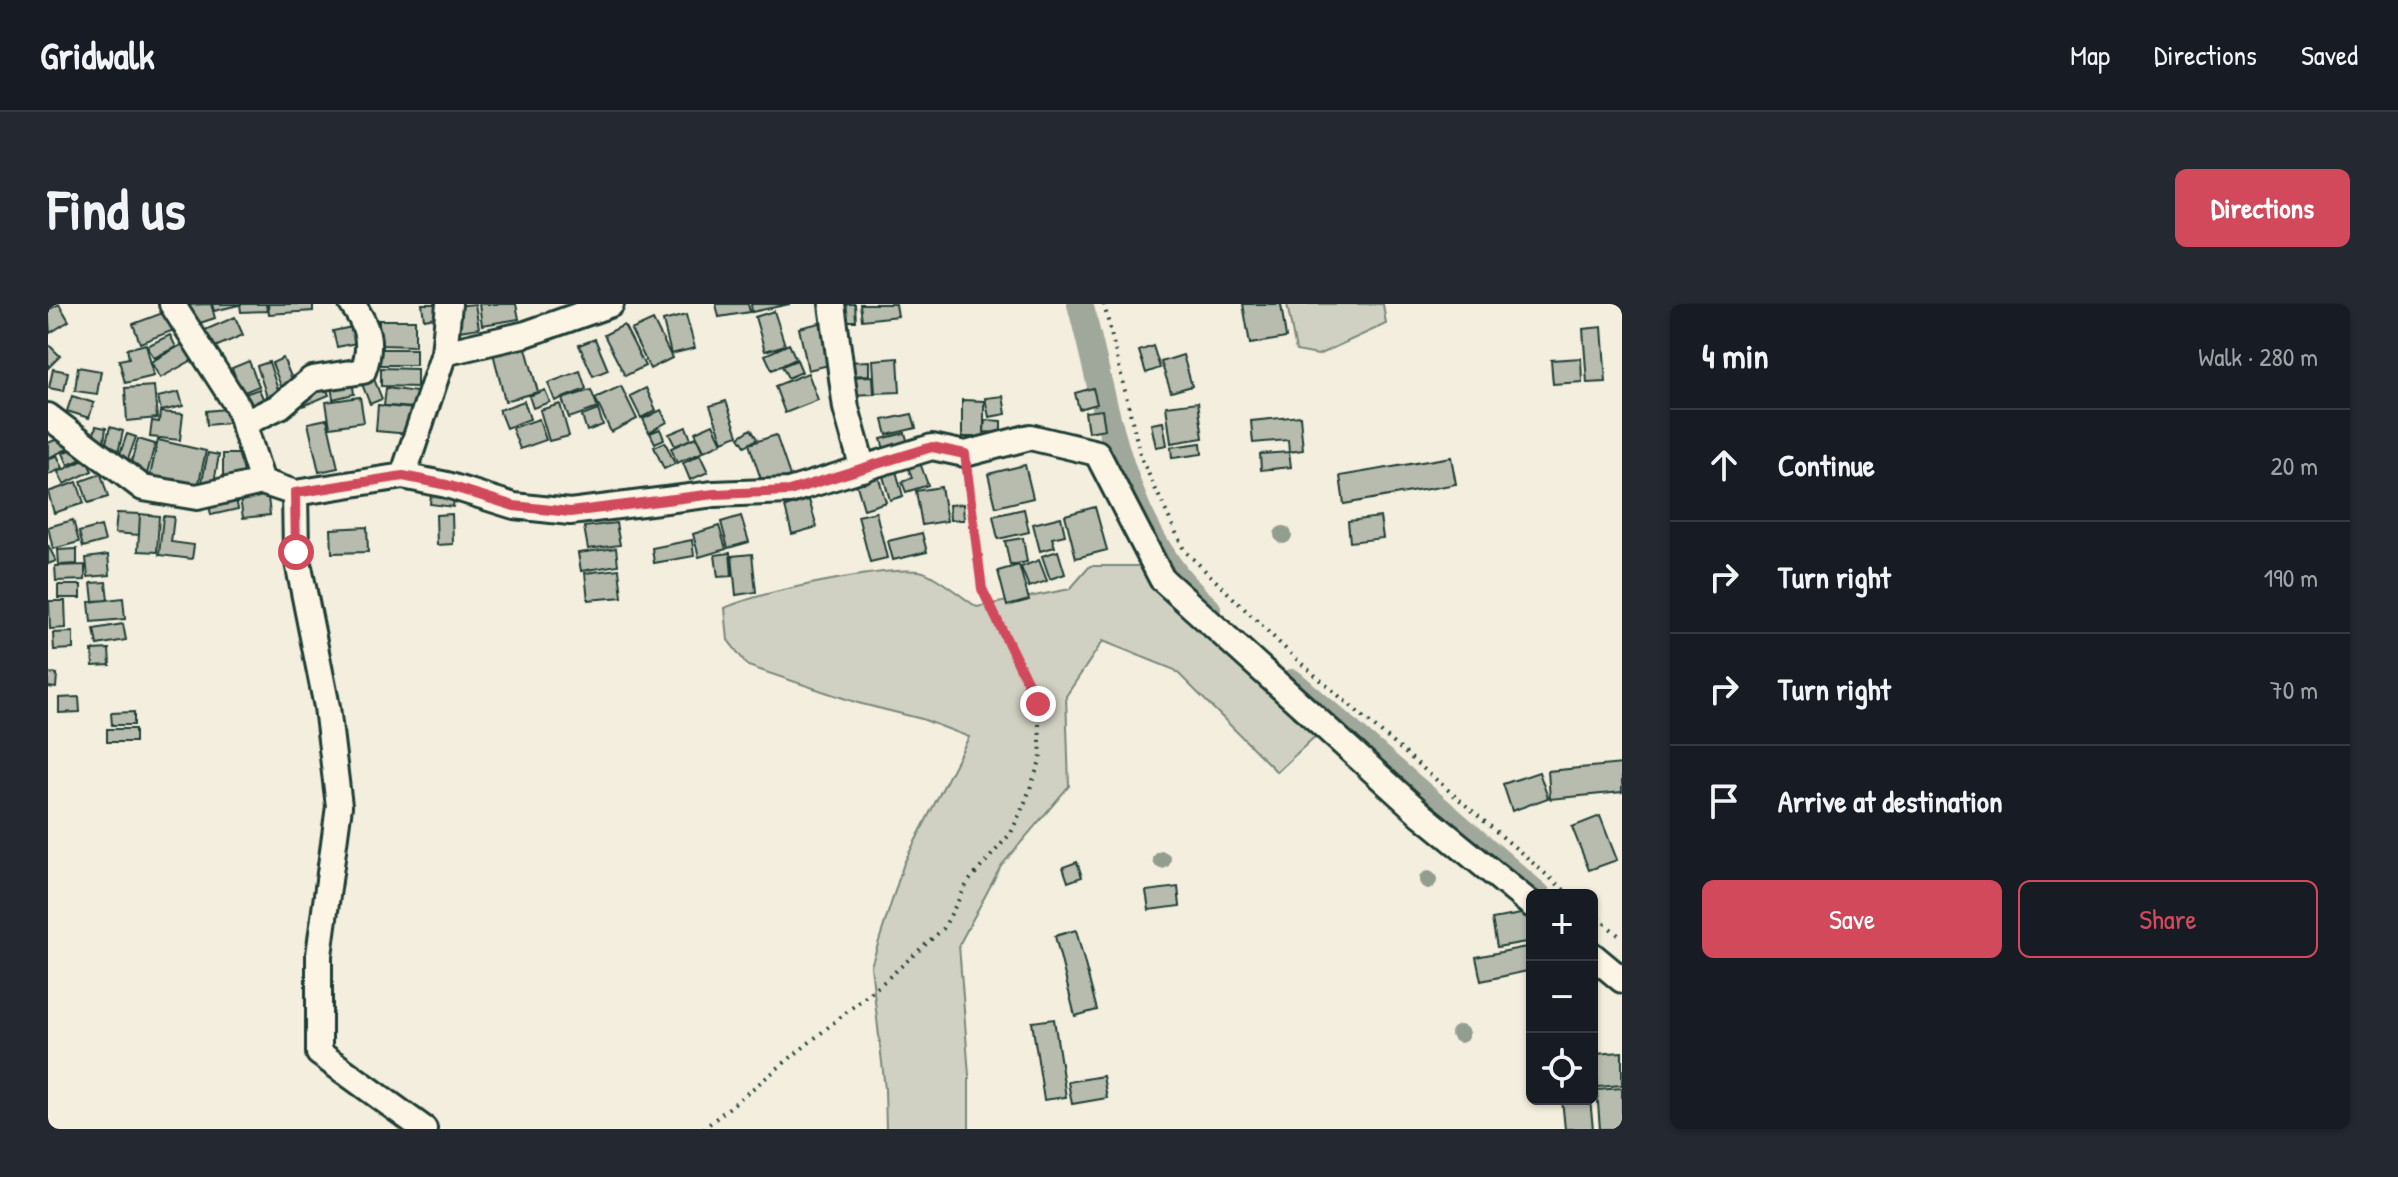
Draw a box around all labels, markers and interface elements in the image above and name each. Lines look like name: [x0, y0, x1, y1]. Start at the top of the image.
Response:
text: Gridwalk: [40, 29, 155, 81]
text: Map: [2070, 36, 2110, 74]
text: Directions: [2154, 36, 2257, 74]
text: Saved: [2301, 36, 2358, 74]
button: Directions: [2175, 169, 2350, 247]
text: Find us: [48, 171, 186, 246]
text: 4 min: [1702, 333, 1769, 379]
text: Walk · 280 m: [2198, 339, 2318, 374]
icon: ahead: [1702, 443, 1746, 487]
text: Continue: [1778, 445, 1875, 485]
text: 20 m: [2271, 448, 2318, 483]
route start: [278, 534, 314, 570]
icon: right: [1702, 555, 1746, 599]
text: Turn right: [1778, 557, 1891, 597]
text: 190 m: [2264, 560, 2318, 595]
icon: right: [1702, 667, 1746, 711]
text: Turn right: [1778, 669, 1891, 709]
text: 70 m: [2270, 672, 2318, 707]
route end: [1020, 686, 1056, 722]
icon: arrive: [1702, 779, 1746, 823]
text: Arrive at destination: [1778, 781, 2003, 821]
button: Save: [1702, 880, 2002, 958]
button: Share: [2018, 880, 2318, 958]
map controls: [1526, 889, 1598, 1105]
button: +: [1526, 889, 1598, 961]
button: −: [1526, 961, 1598, 1033]
button: locate: [1526, 1033, 1598, 1105]

